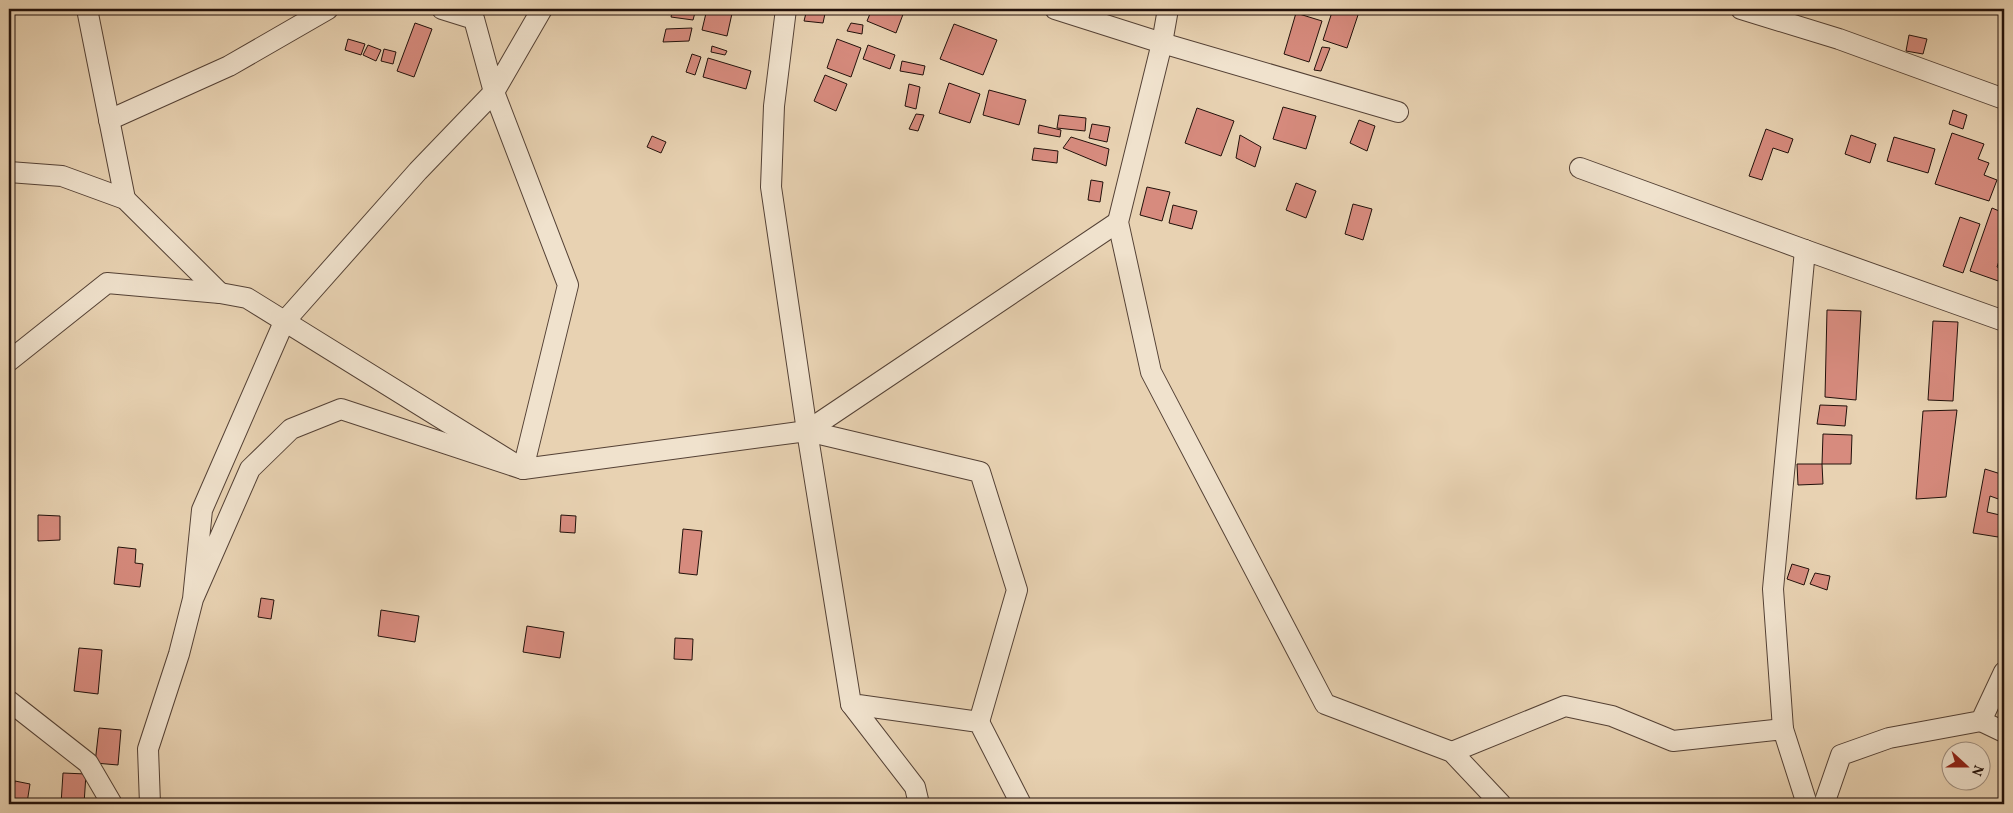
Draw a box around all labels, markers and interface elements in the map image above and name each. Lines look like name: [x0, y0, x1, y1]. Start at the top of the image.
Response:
north arrow: [1940, 740, 1990, 790]
text: N: [1966, 762, 1987, 778]

